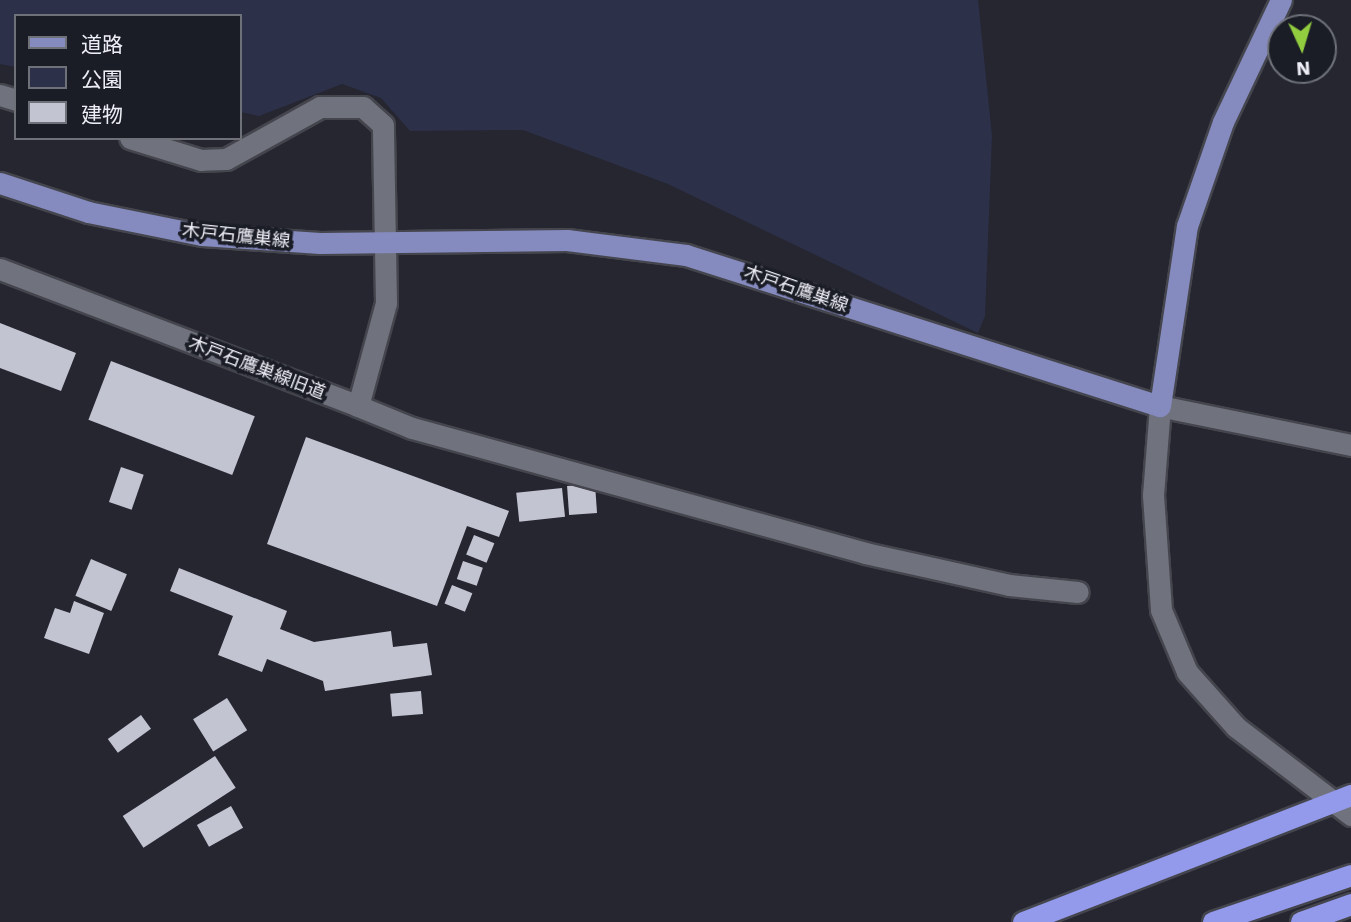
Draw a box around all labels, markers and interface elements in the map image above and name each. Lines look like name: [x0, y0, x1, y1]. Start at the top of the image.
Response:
legend: [14, 14, 242, 140]
north arrow: [1267, 14, 1337, 84]
text: 道路: [81, 32, 123, 57]
text: N: [1296, 56, 1311, 80]
text: 公園: [81, 67, 123, 92]
text: 建物: [81, 102, 123, 127]
street label: 木戸石鷹巣線: [181, 220, 291, 252]
street label: 木戸石鷹巣線: [741, 261, 851, 317]
street label: 木戸石鷹巣線旧道: [186, 332, 328, 404]

